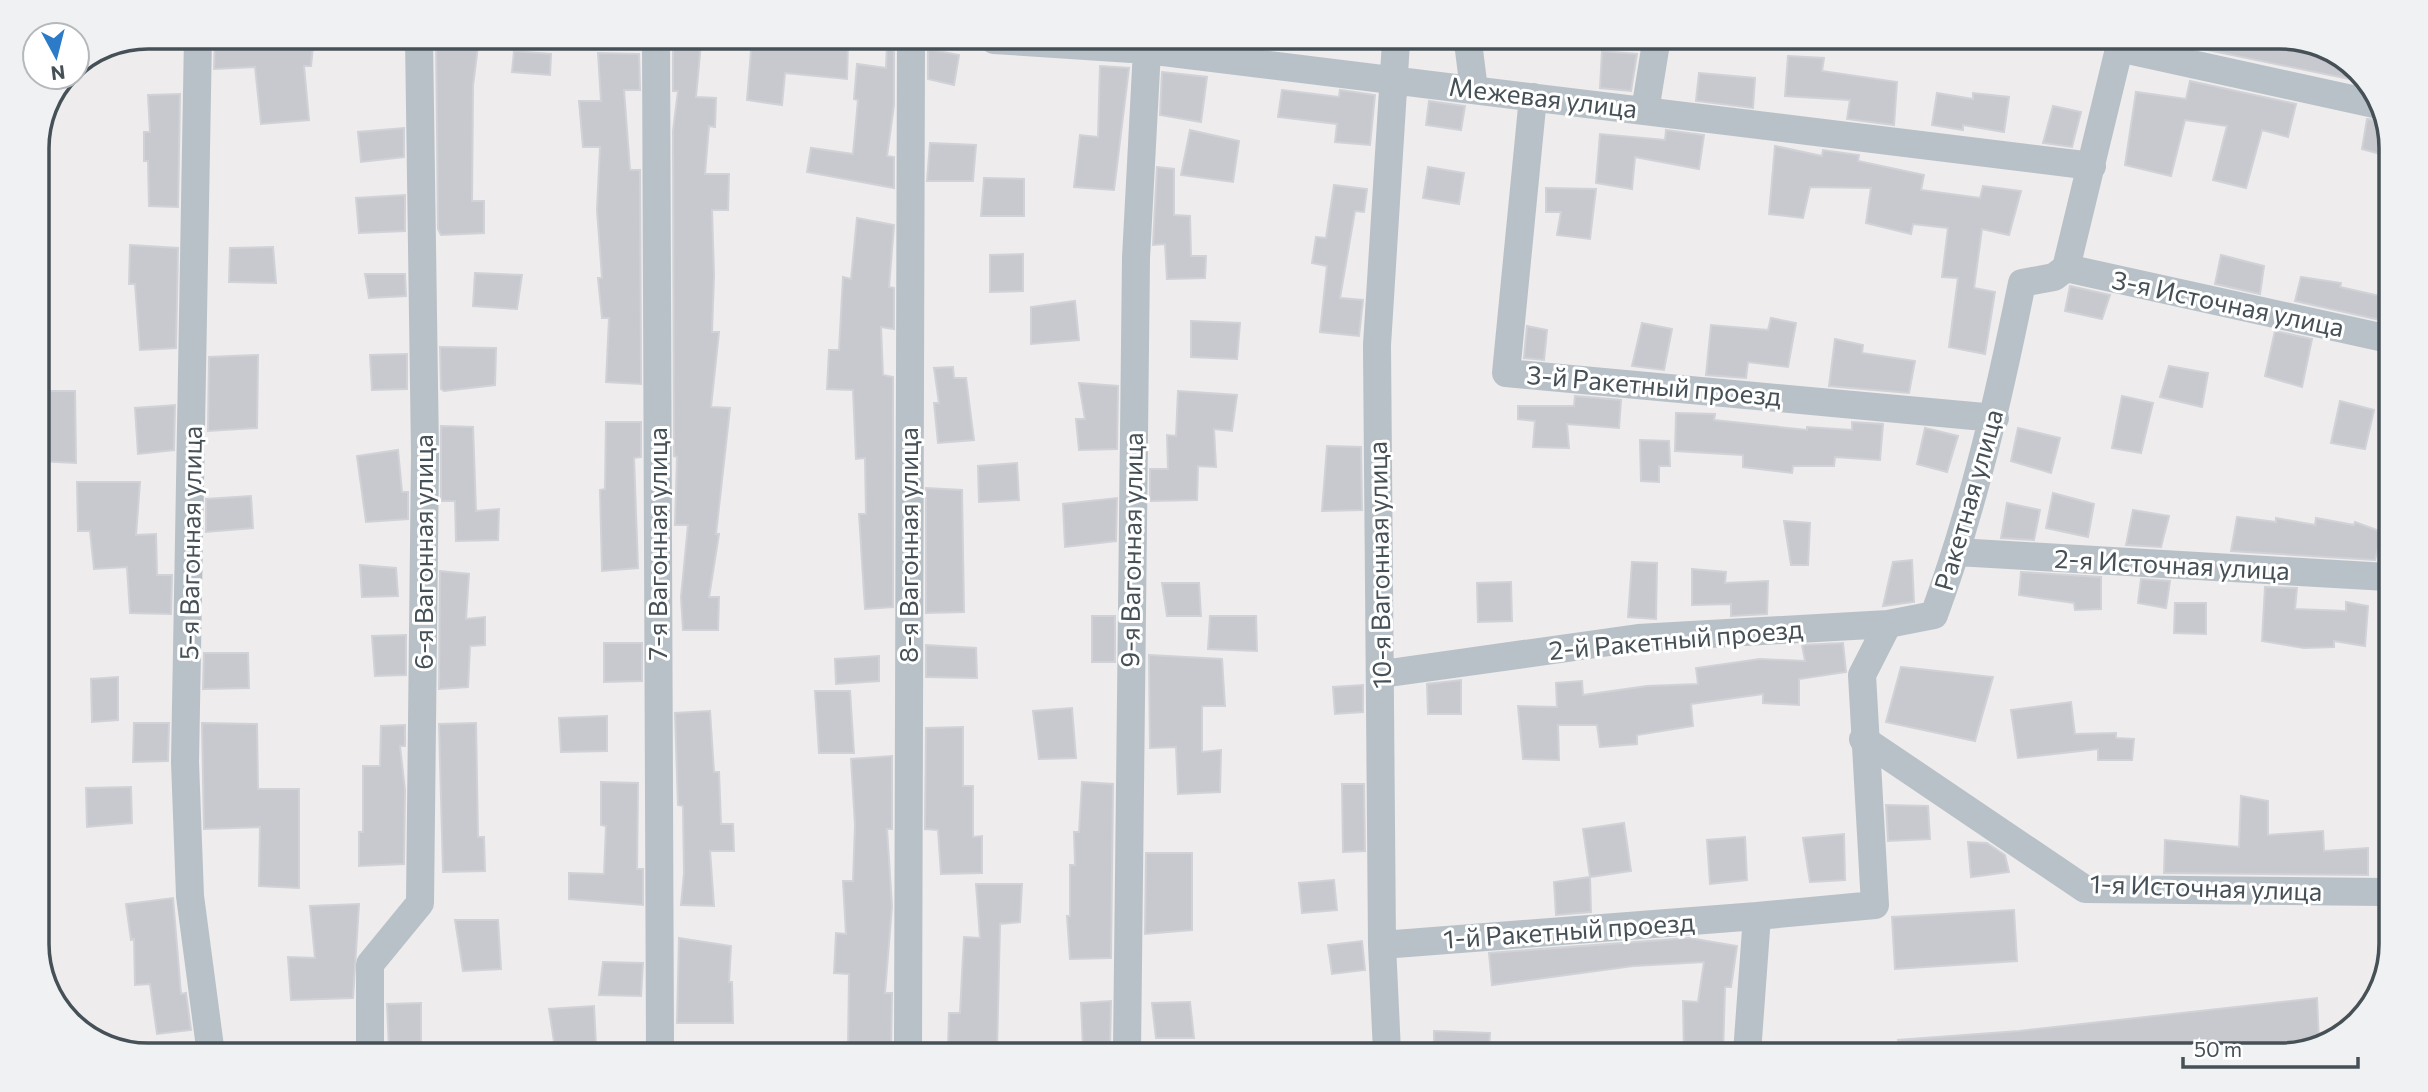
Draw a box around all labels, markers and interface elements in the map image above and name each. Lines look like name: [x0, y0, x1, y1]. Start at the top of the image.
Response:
north arrow: [21, 21, 91, 91]
text: N: [50, 61, 67, 86]
street label: Межевая улица: [1447, 70, 1639, 123]
street label: 3-я Источная улица: [2109, 263, 2347, 342]
street label: 3-й Ракетный проезд: [1526, 358, 1783, 411]
street label: Ракетная улица: [1927, 405, 2008, 594]
street label: 5-я Вагонная улица: [172, 425, 207, 660]
street label: 7-я Вагонная улица: [641, 427, 672, 661]
street label: 8-я Вагонная улица: [892, 427, 923, 663]
street label: 9-я Вагонная улица: [1113, 432, 1148, 668]
street label: 6-я Вагонная улица: [407, 434, 438, 670]
street label: 10-я Вагонная улица: [1361, 441, 1396, 689]
street label: 2-я Источная улица: [2053, 542, 2291, 585]
street label: 2-й Ракетный проезд: [1548, 612, 1804, 665]
street label: 1-я Источная улица: [2089, 867, 2323, 906]
street label: 1-й Ракетный проезд: [1442, 905, 1695, 954]
scale bar: [2183, 1026, 2358, 1070]
text: 50 m: [2194, 1036, 2242, 1061]

